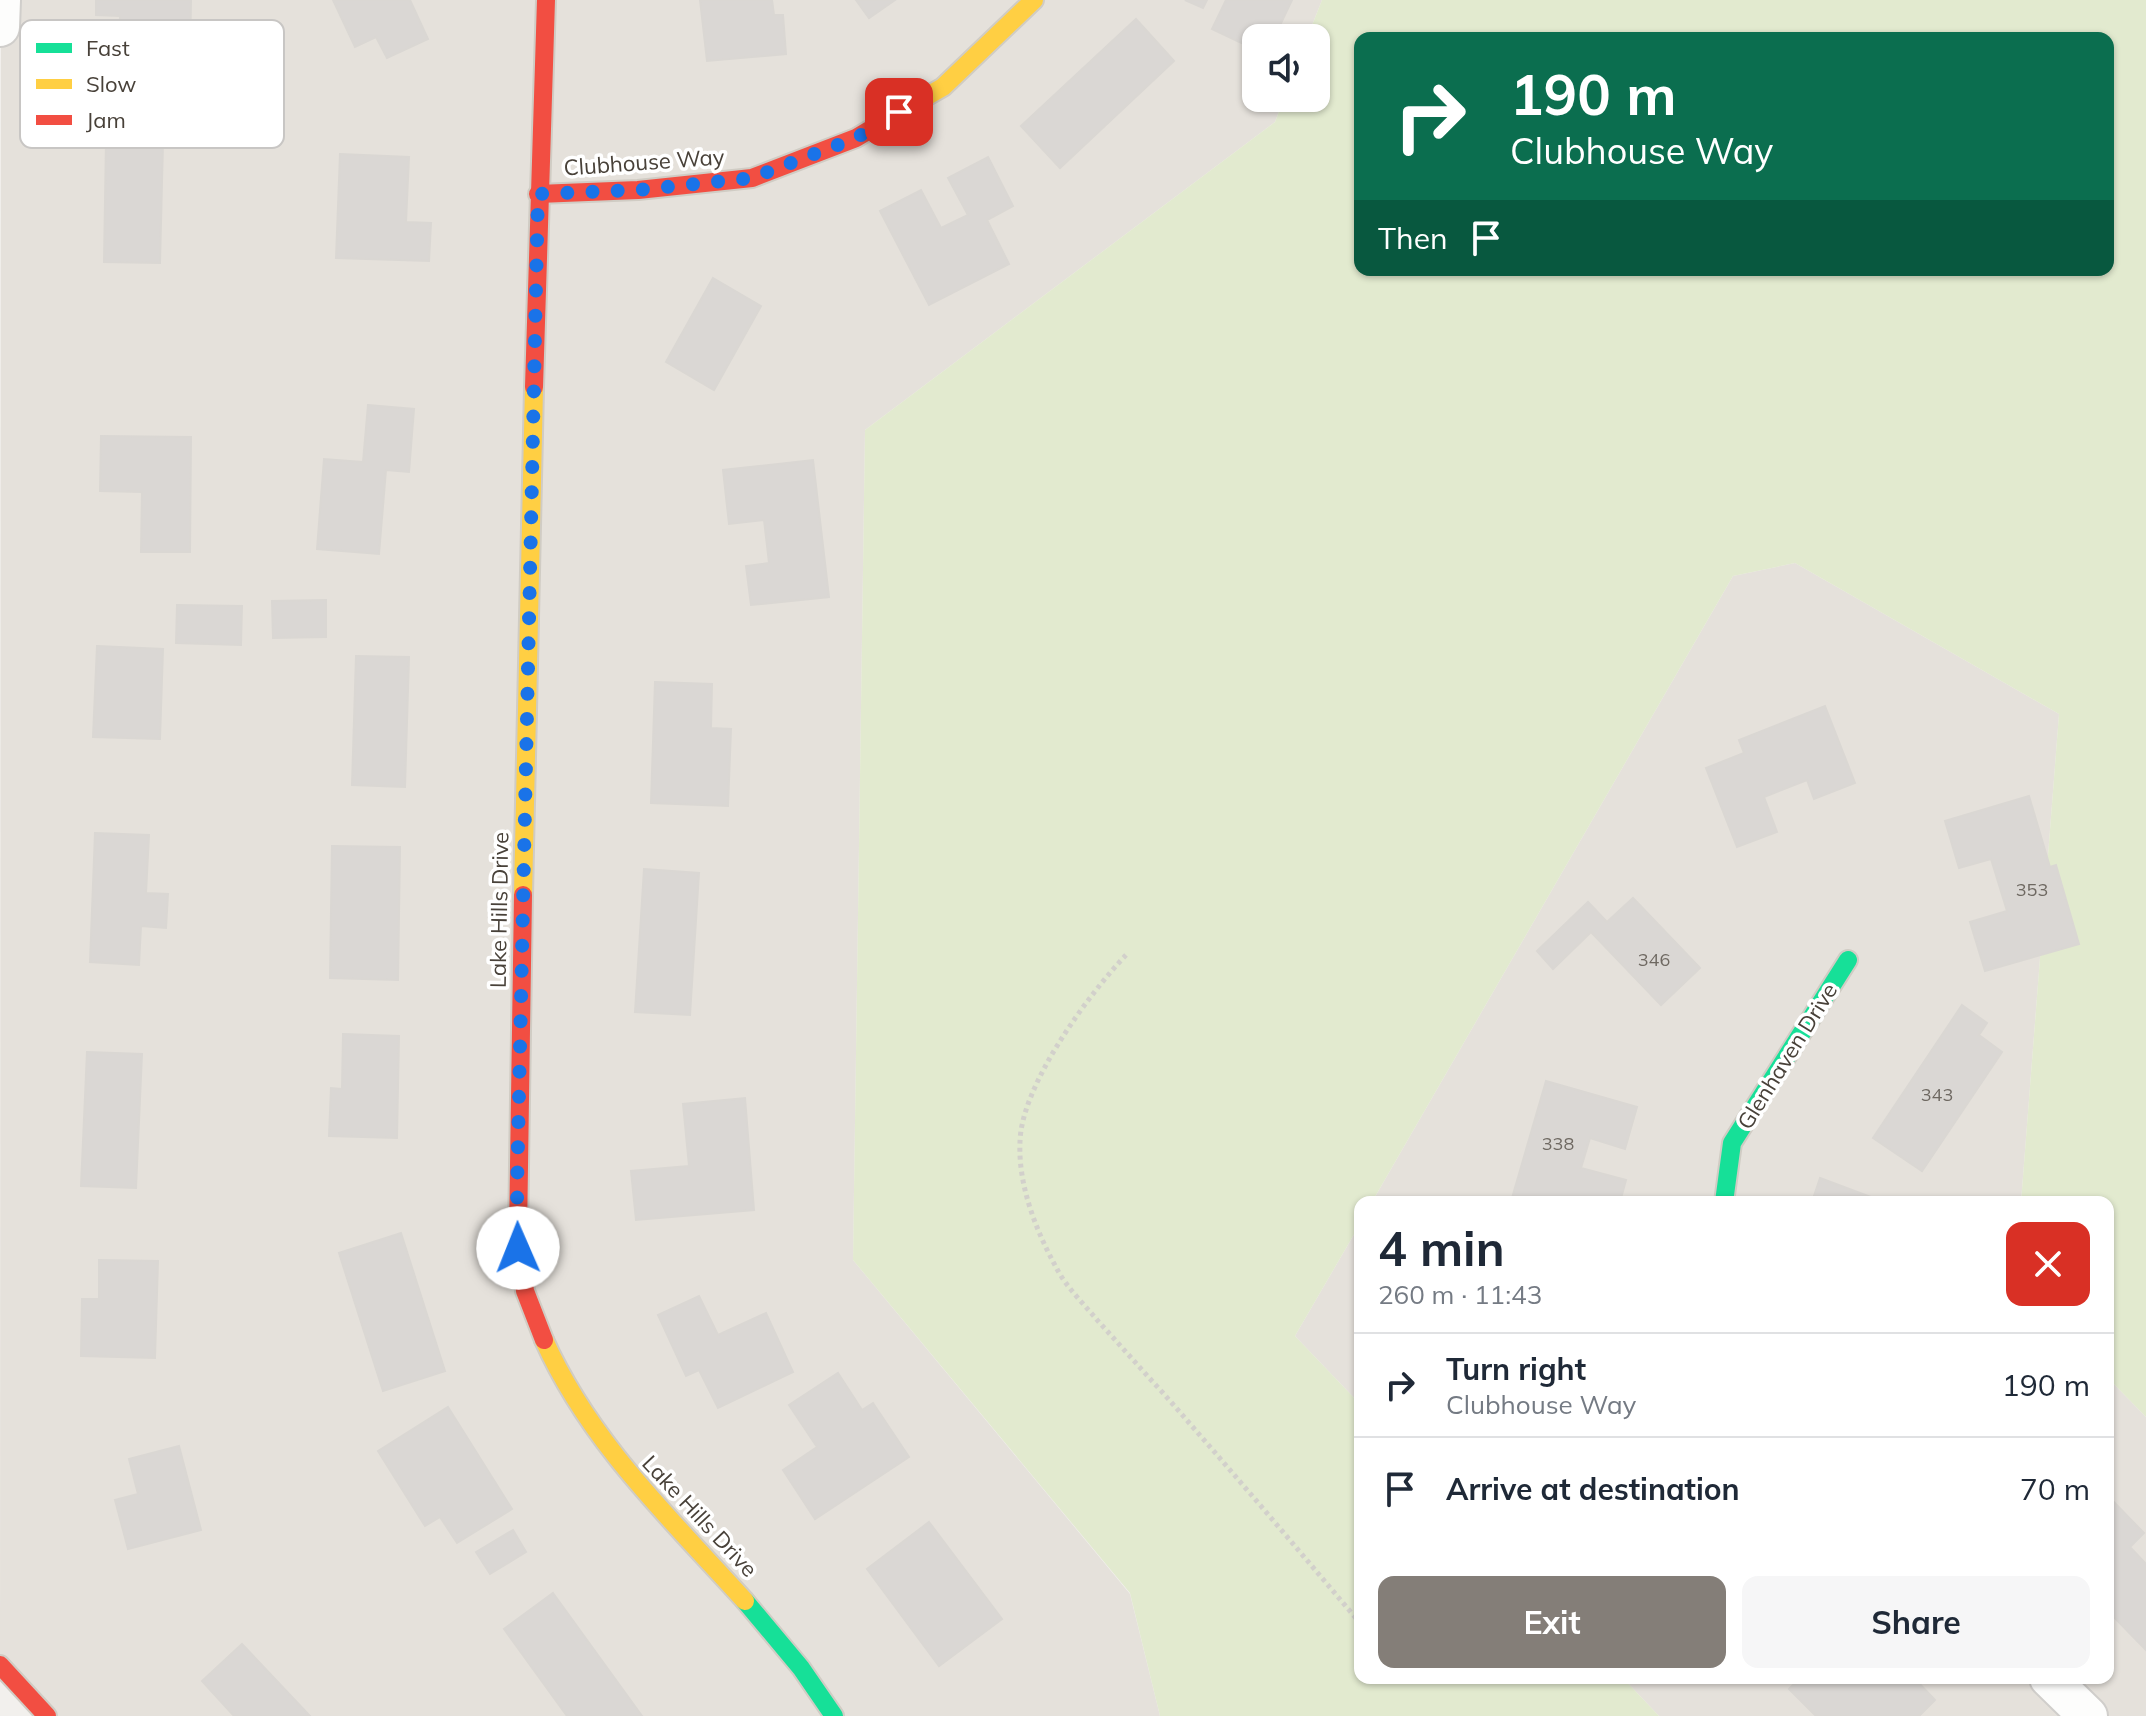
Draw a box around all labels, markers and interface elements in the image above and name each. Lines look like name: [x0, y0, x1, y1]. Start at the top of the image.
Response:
legend: [20, 20, 284, 148]
map controls: [1242, 24, 1330, 112]
button: sound: [1242, 24, 1330, 112]
text: Fast: [86, 34, 130, 62]
text: 190 m: [1510, 59, 1677, 129]
icon: right: [1378, 64, 1482, 168]
text: Slow: [86, 70, 136, 98]
pin: [865, 78, 933, 146]
icon: arrive: [877, 90, 921, 134]
text: Jam: [86, 106, 126, 134]
text: Clubhouse Way: [1510, 128, 1773, 173]
street label: Clubhouse Way: [563, 142, 726, 182]
icon: arrive: [1464, 216, 1508, 260]
text: Then: [1378, 219, 1448, 257]
street label: Lake Hills Drive: [484, 832, 514, 988]
house number: 353: [2016, 878, 2048, 901]
house number: 346: [1638, 948, 1670, 971]
street label: Glenhaven Drive: [1731, 978, 1843, 1134]
house number: 343: [1921, 1083, 1953, 1106]
house number: 338: [1542, 1132, 1574, 1155]
position arrow: [476, 1206, 560, 1290]
text: 4 min: [1378, 1218, 1505, 1278]
button: close: [2006, 1222, 2090, 1306]
text: 260 m · 11:43: [1378, 1278, 1542, 1311]
text: Turn right: [1446, 1350, 1586, 1388]
icon: right: [1378, 1363, 1422, 1407]
text: 190 m: [2002, 1366, 2090, 1404]
text: Clubhouse Way: [1446, 1388, 1636, 1421]
street label: Lake Hills Drive: [636, 1449, 764, 1583]
icon: arrive: [1378, 1467, 1422, 1511]
text: Arrive at destination: [1446, 1470, 1740, 1508]
text: 70 m: [2020, 1470, 2090, 1508]
button: Exit: [1378, 1576, 1726, 1668]
button: Share: [1742, 1576, 2090, 1668]

